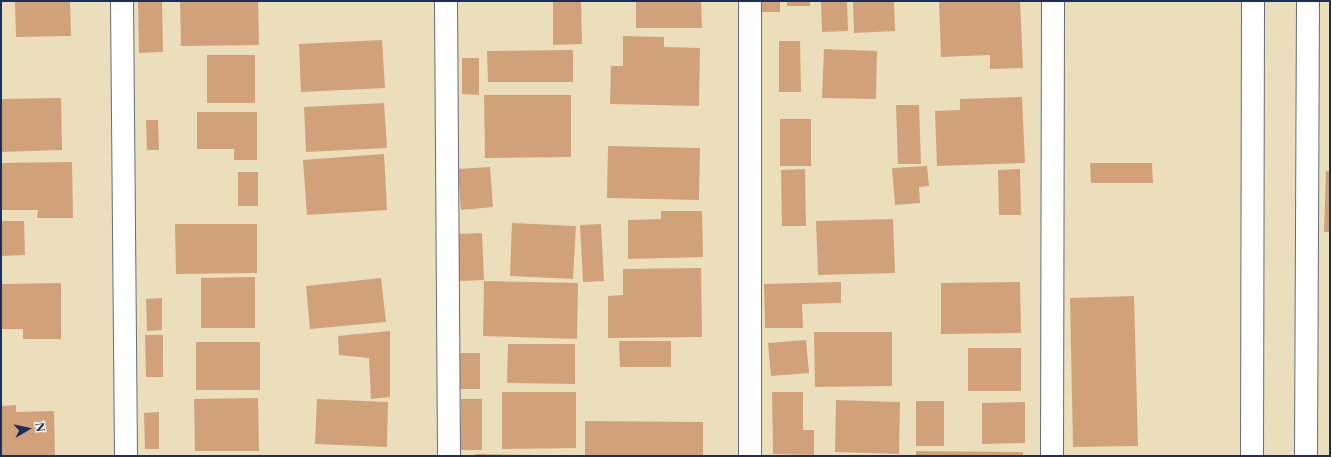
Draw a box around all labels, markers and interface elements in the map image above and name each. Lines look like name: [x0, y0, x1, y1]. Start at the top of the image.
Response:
north arrow: [8, 409, 48, 449]
text: N: [32, 421, 48, 433]

